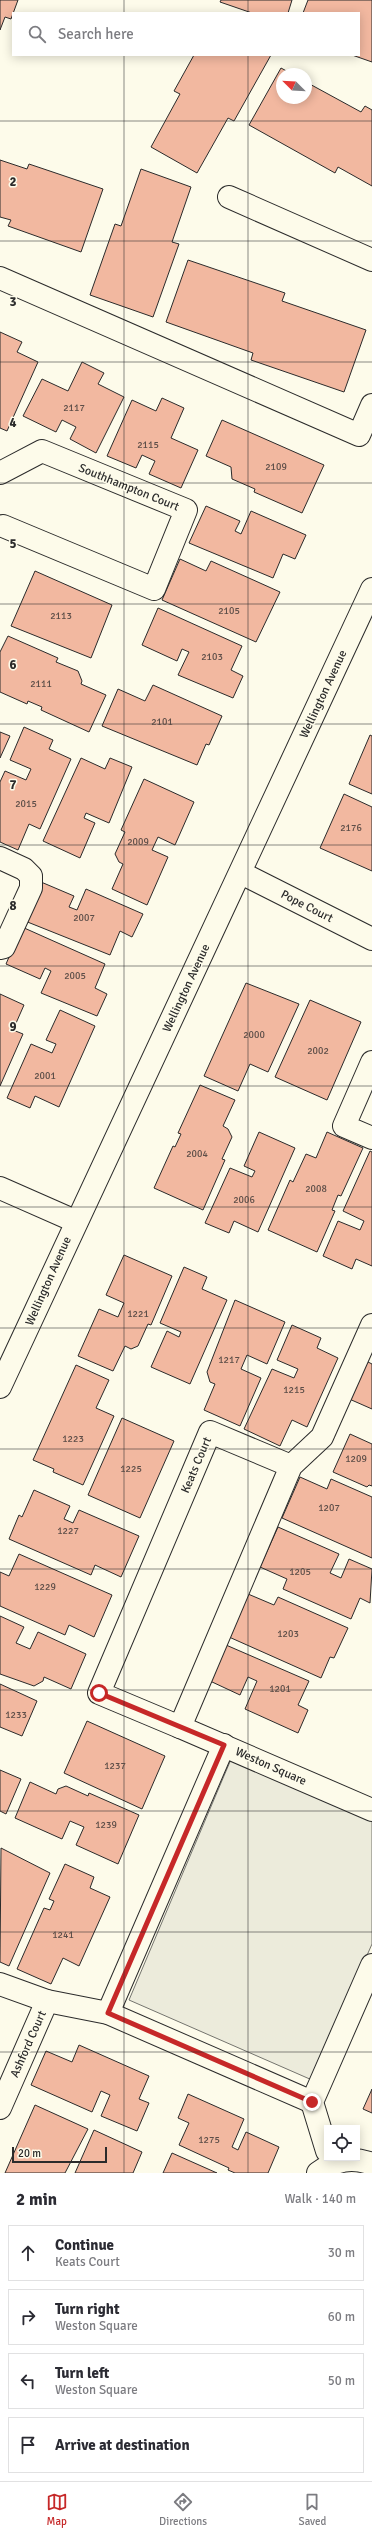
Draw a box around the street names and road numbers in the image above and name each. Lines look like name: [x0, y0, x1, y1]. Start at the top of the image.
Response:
street label: Southhampton Court: [76, 460, 181, 514]
street label: Wellington Avenue: [296, 648, 350, 741]
street label: Pope Court: [278, 887, 335, 926]
street label: Wellington Avenue: [159, 942, 213, 1035]
street label: Wellington Avenue: [22, 1234, 75, 1328]
street label: Keats Court: [178, 1435, 215, 1496]
street label: Weston Square: [233, 1744, 309, 1789]
street label: Ashford Court: [7, 2009, 50, 2080]

